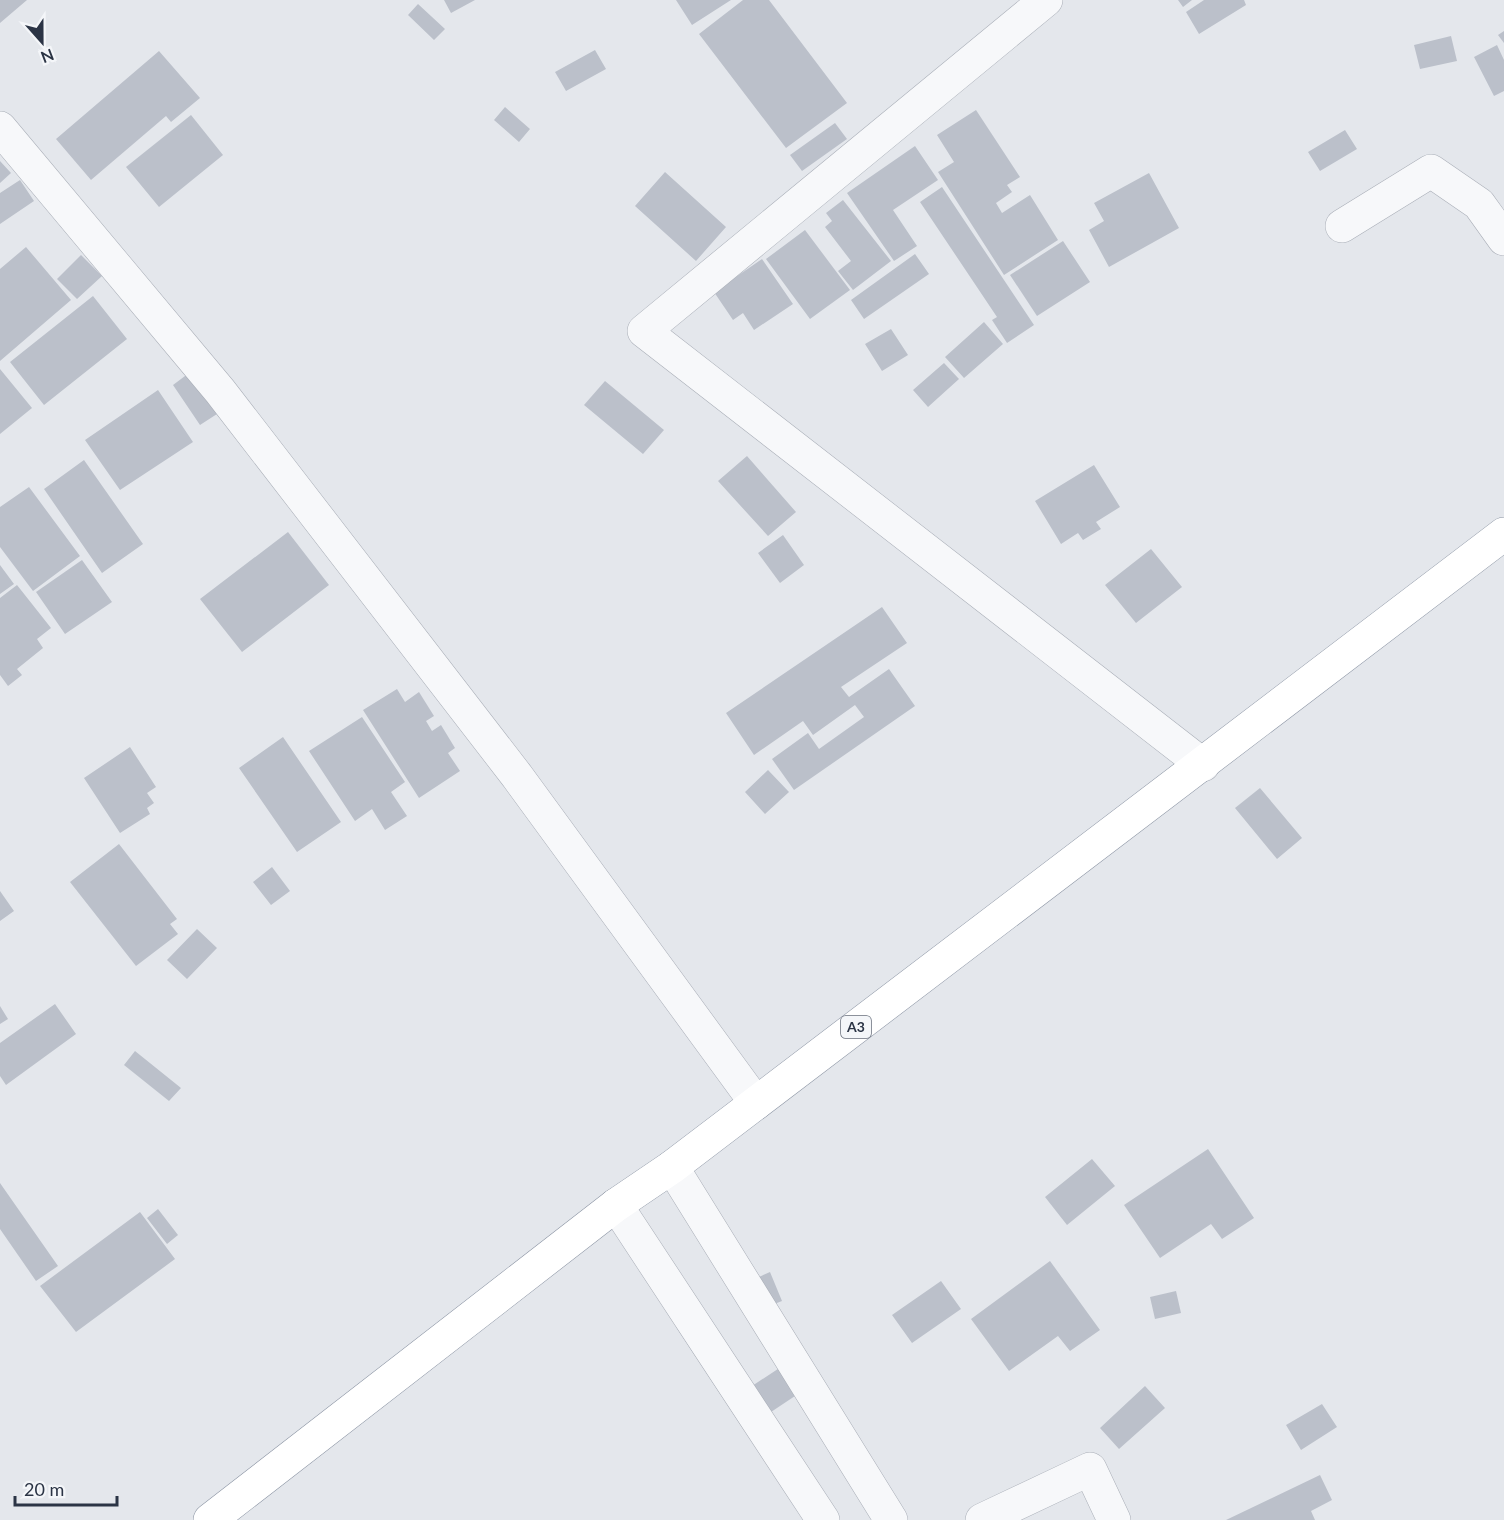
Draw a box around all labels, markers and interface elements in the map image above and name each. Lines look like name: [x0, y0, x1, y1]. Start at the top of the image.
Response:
north arrow: [12, 12, 72, 72]
text: N: [38, 45, 57, 68]
road number: A3: [841, 1016, 871, 1038]
scale bar: [15, 1469, 117, 1507]
text: 20 m: [24, 1478, 64, 1500]

